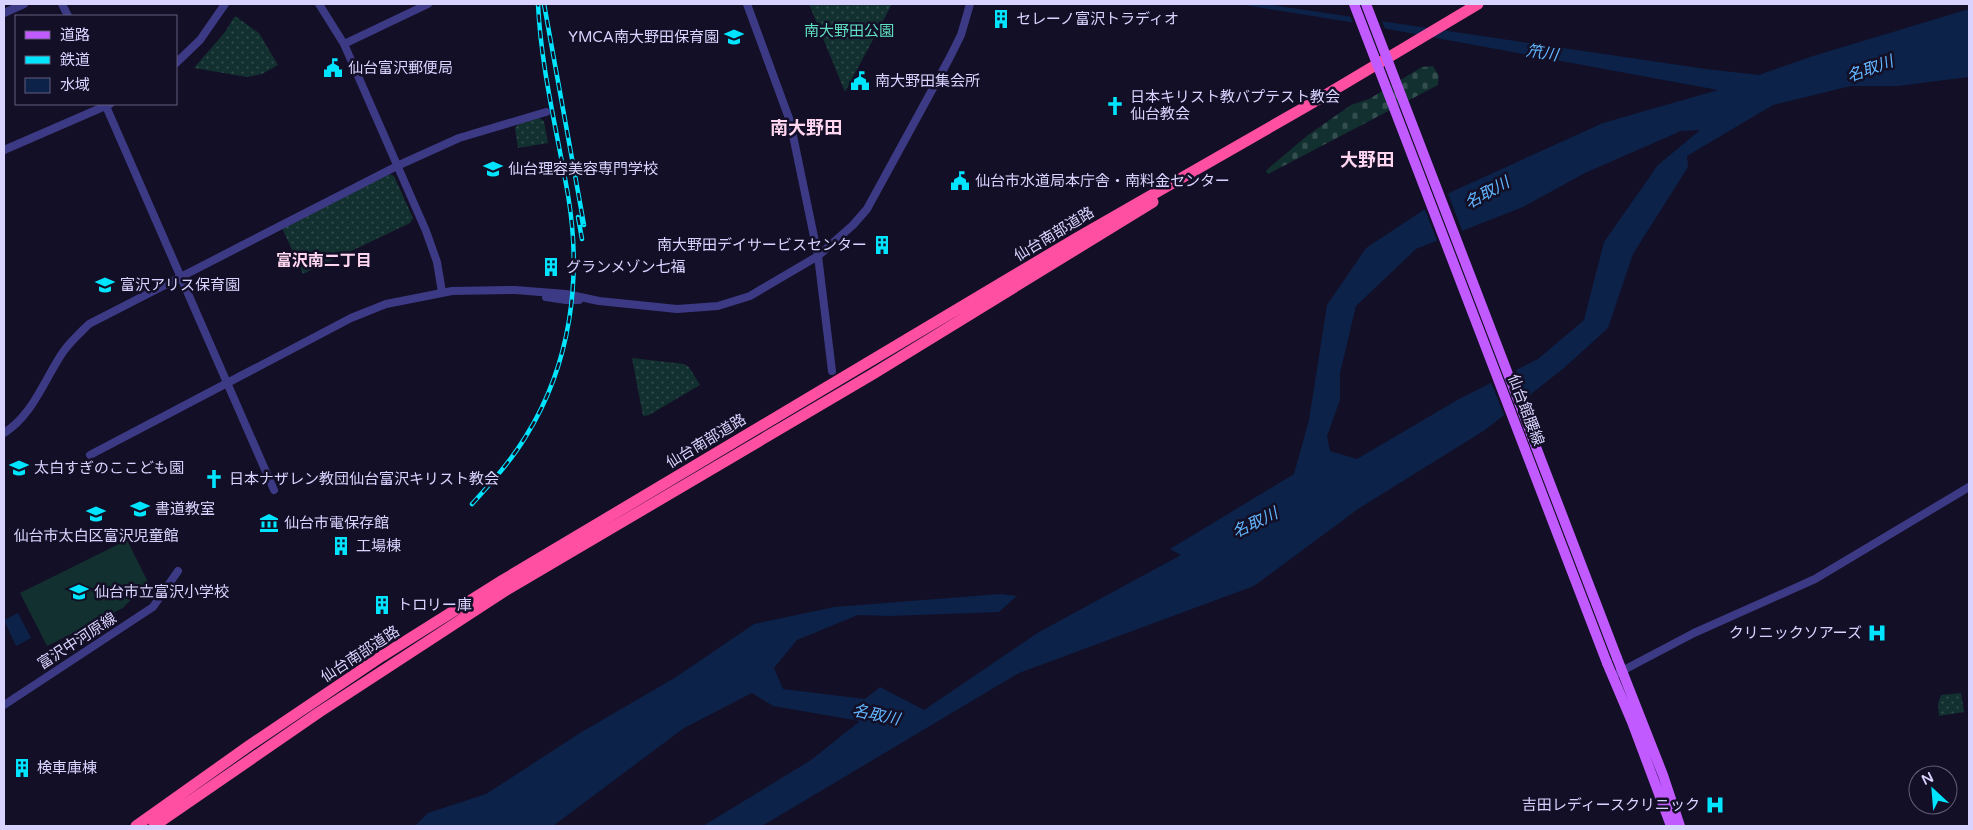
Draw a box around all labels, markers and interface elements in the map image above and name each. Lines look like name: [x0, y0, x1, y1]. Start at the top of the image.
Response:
building icon: セレーノ富沢トラディオ: [990, 8, 1012, 30]
place label: セレーノ富沢トラディオ: [1016, 10, 1179, 28]
legend: [15, 15, 178, 105]
park label: 南大野田公園: [804, 22, 894, 40]
text: 道路: [60, 26, 90, 44]
school or university icon: YMCA南大野田保育園: [723, 26, 745, 48]
place label: YMCA南大野田保育園: [568, 28, 719, 46]
water label: 笊川: [1525, 41, 1561, 66]
text: 鉄道: [60, 51, 90, 69]
water label: 名取川: [1844, 51, 1898, 87]
public building icon: 仙台富沢郵便局: [322, 57, 344, 79]
place label: 仙台富沢郵便局: [348, 59, 453, 77]
public building icon: 南大野田集会所: [849, 70, 871, 92]
place label: 南大野田集会所: [875, 72, 980, 90]
text: 水域: [60, 76, 90, 94]
place label: 日本キリスト教バプテスト教会 仙台教会: [1130, 88, 1340, 123]
church icon: 日本キリスト教バプテスト教会 仙台教会: [1104, 95, 1126, 117]
district label: 南大野田: [770, 117, 842, 139]
district label: 大野田: [1340, 149, 1394, 171]
school or university icon: 仙台理容美容専門学校: [482, 158, 504, 180]
place label: 仙台理容美容専門学校: [508, 160, 658, 178]
public building icon: 仙台市水道局本庁舎・南料金センター: [949, 170, 971, 192]
place label: 仙台市水道局本庁舎・南料金センター: [975, 172, 1230, 190]
water label: 名取川: [1461, 172, 1515, 213]
street label: 仙台南部道路: [1011, 203, 1097, 265]
building icon: 南大野田デイサービスセンター: [871, 234, 893, 256]
place label: 南大野田デイサービスセンター: [657, 236, 867, 254]
district label: 富沢南二丁目: [276, 251, 372, 271]
building icon: グランメゾン七福: [540, 256, 562, 278]
place label: グランメゾン七福: [566, 258, 686, 276]
school or university icon: 富沢アリス保育園: [94, 274, 116, 296]
place label: 富沢アリス保育園: [120, 276, 240, 294]
street label: 仙台館腰線: [1504, 372, 1548, 448]
street label: 仙台南部道路: [663, 410, 749, 472]
school or university icon: 太白すぎのここども園: [8, 457, 30, 479]
place label: 太白すぎのここども園: [34, 459, 184, 477]
church icon: 日本ナザレン教団仙台富沢キリスト教会: [203, 468, 225, 490]
place label: 日本ナザレン教団仙台富沢キリスト教会: [229, 470, 499, 488]
school or university icon: 書道教室: [129, 498, 151, 520]
place label: 書道教室: [155, 500, 215, 518]
school or university icon: 仙台市太白区富沢児童館: [85, 503, 107, 525]
water label: 名取川: [1229, 503, 1283, 543]
museum icon: 仙台市電保存館: [258, 512, 280, 534]
place label: 仙台市電保存館: [284, 514, 389, 532]
place label: 仙台市太白区富沢児童館: [13, 527, 179, 545]
building icon: 工場棟: [330, 535, 352, 557]
place label: 工場棟: [356, 537, 401, 555]
school or university icon: 仙台市立富沢小学校: [68, 581, 90, 603]
place label: 仙台市立富沢小学校: [94, 583, 229, 601]
building icon: トロリー庫: [371, 594, 393, 616]
place label: トロリー庫: [397, 596, 472, 614]
street label: 富沢中河原線: [34, 609, 120, 673]
street label: 仙台南部道路: [317, 622, 403, 686]
hospital icon: クリニックソアーズ: [1866, 622, 1888, 644]
place label: クリニックソアーズ: [1729, 624, 1862, 642]
water label: 名取川: [850, 700, 904, 730]
building icon: 検車庫棟: [11, 757, 33, 779]
place label: 検車庫棟: [37, 759, 97, 777]
north arrow: [1908, 765, 1958, 815]
text: N: [1919, 769, 1936, 789]
hospital icon: 吉田レディースクリニック: [1704, 794, 1726, 816]
place label: 吉田レディースクリニック: [1522, 796, 1700, 814]

